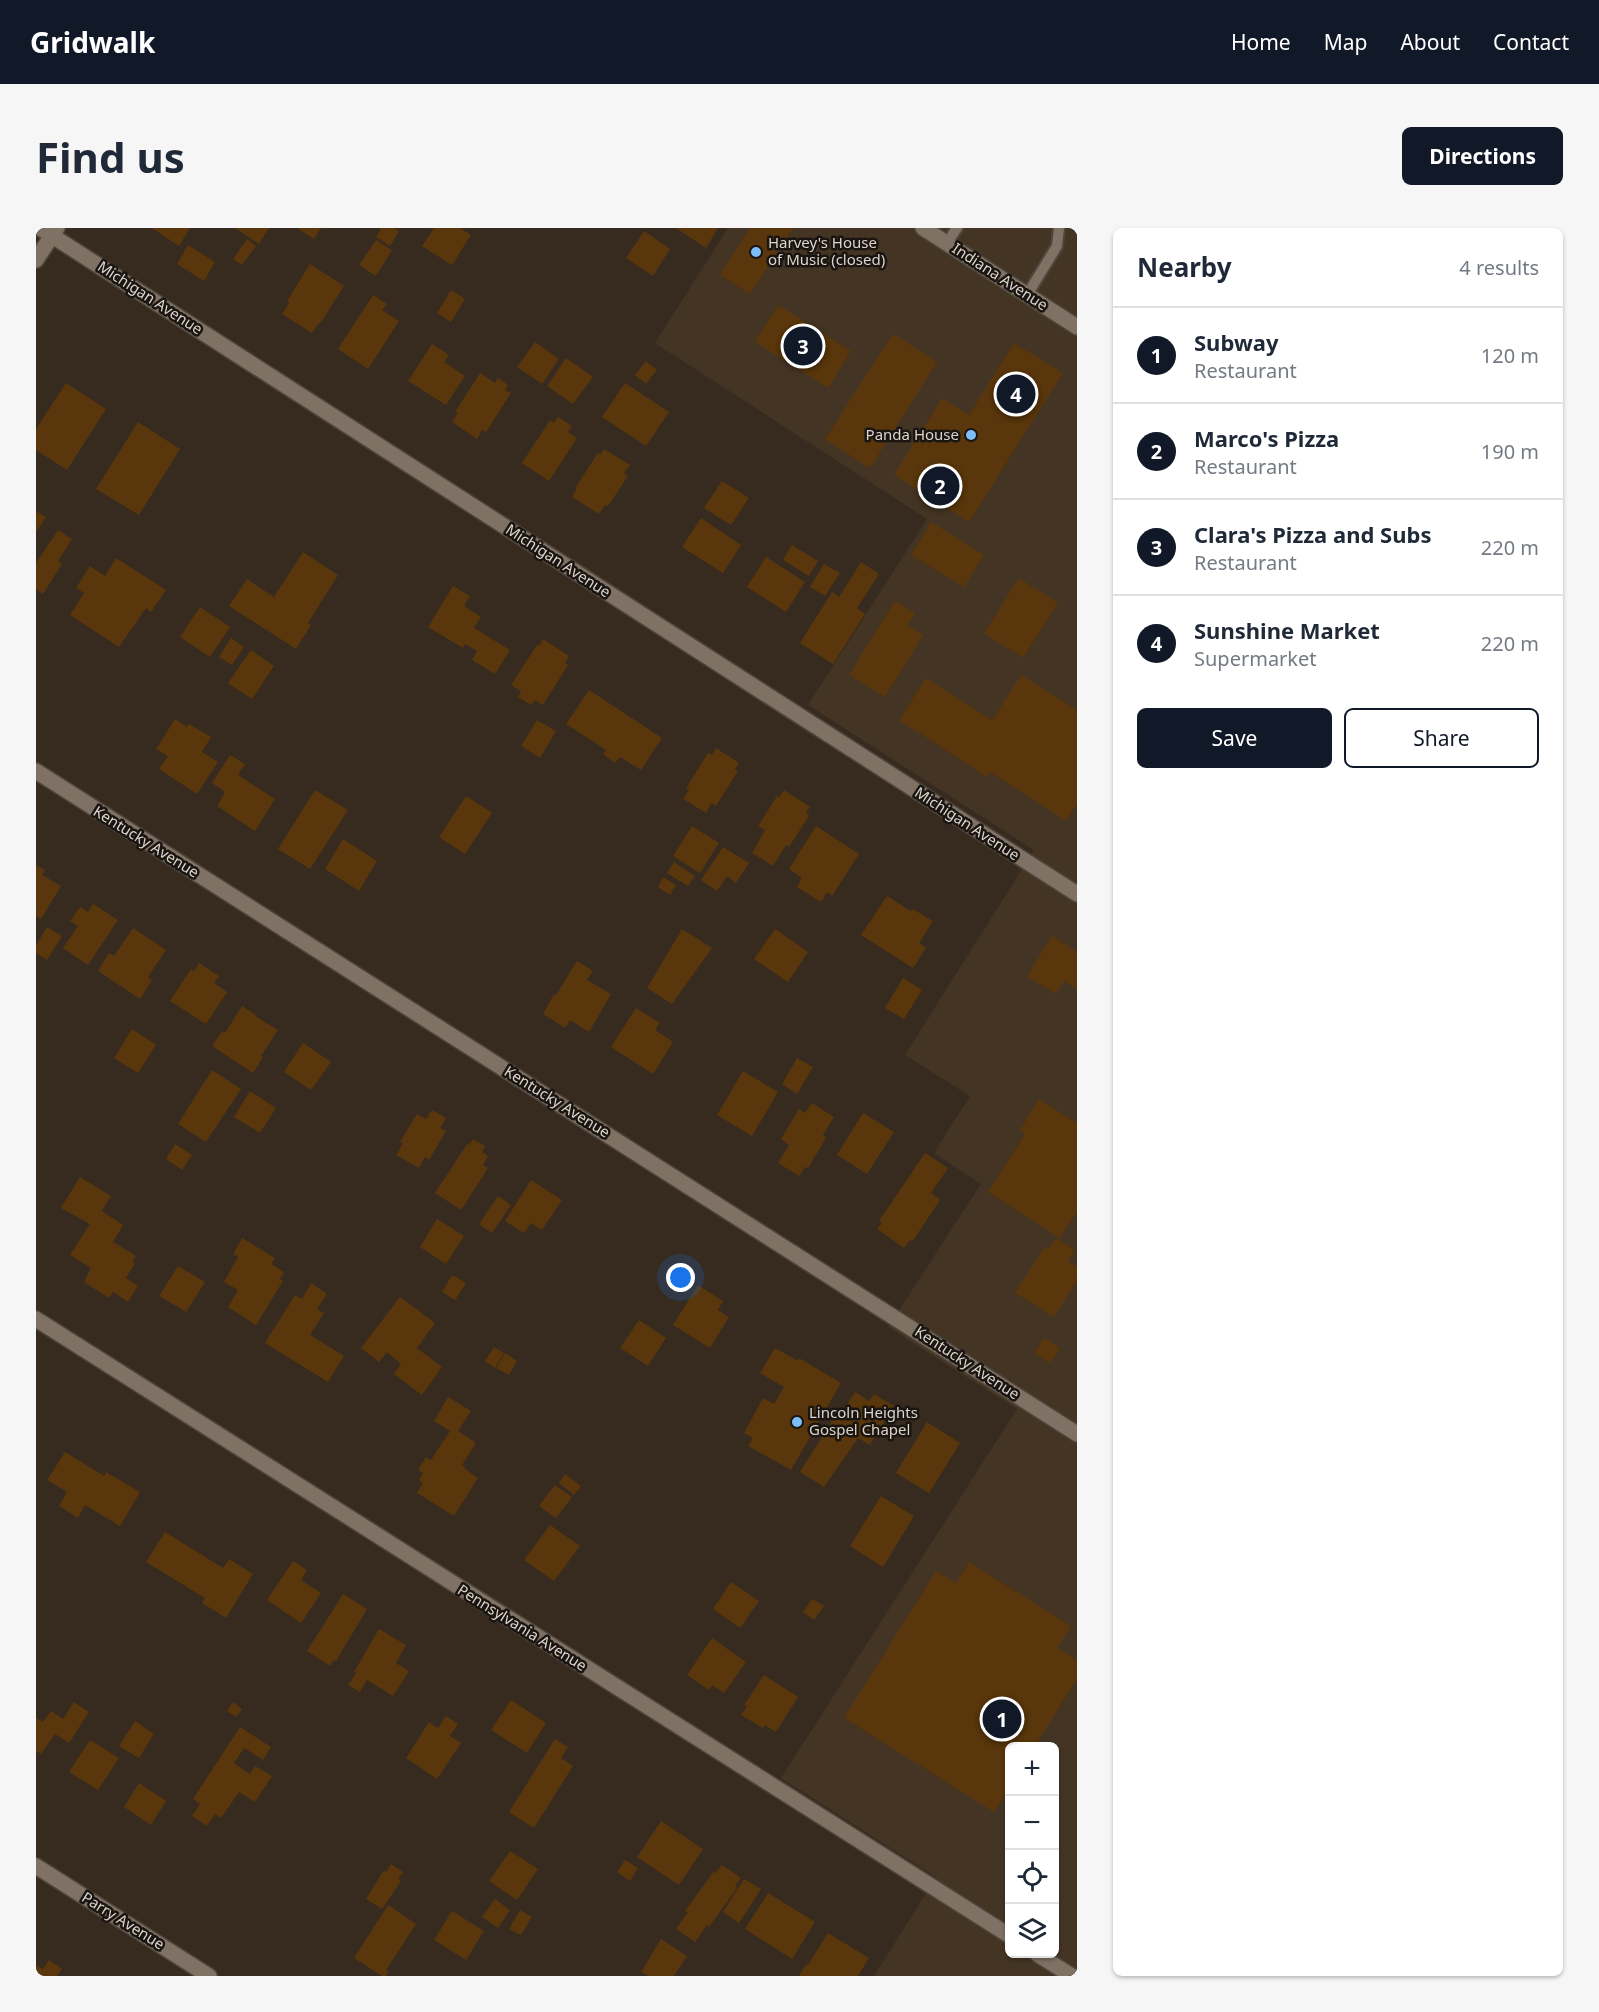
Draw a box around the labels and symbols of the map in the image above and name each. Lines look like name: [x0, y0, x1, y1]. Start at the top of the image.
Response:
place label: Harvey's House of Music (closed): [768, 232, 885, 269]
street label: Indiana Avenue: [949, 238, 1052, 315]
marker: Harvey's House of Music (closed): [749, 245, 763, 259]
street label: Michigan Avenue: [94, 256, 207, 339]
pin: 3: [784, 324, 822, 368]
pin: 4: [996, 372, 1036, 416]
place label: Panda House: [866, 424, 959, 444]
marker: Panda House: [964, 428, 978, 442]
pin: 2: [920, 464, 960, 508]
street label: Michigan Avenue: [502, 519, 615, 602]
street label: Michigan Avenue: [911, 782, 1024, 865]
street label: Kentucky Avenue: [90, 801, 203, 882]
street label: Kentucky Avenue: [501, 1061, 614, 1142]
your location: [666, 1263, 695, 1292]
street label: Kentucky Avenue: [911, 1321, 1024, 1404]
place label: Lincoln Heights Gospel Chapel: [809, 1402, 918, 1439]
marker: Lincoln Heights Gospel Chapel: [790, 1415, 804, 1429]
street label: Pennsylvania Avenue: [454, 1579, 591, 1675]
pin: 1: [982, 1696, 1022, 1742]
street label: Parry Avenue: [78, 1887, 169, 1954]

